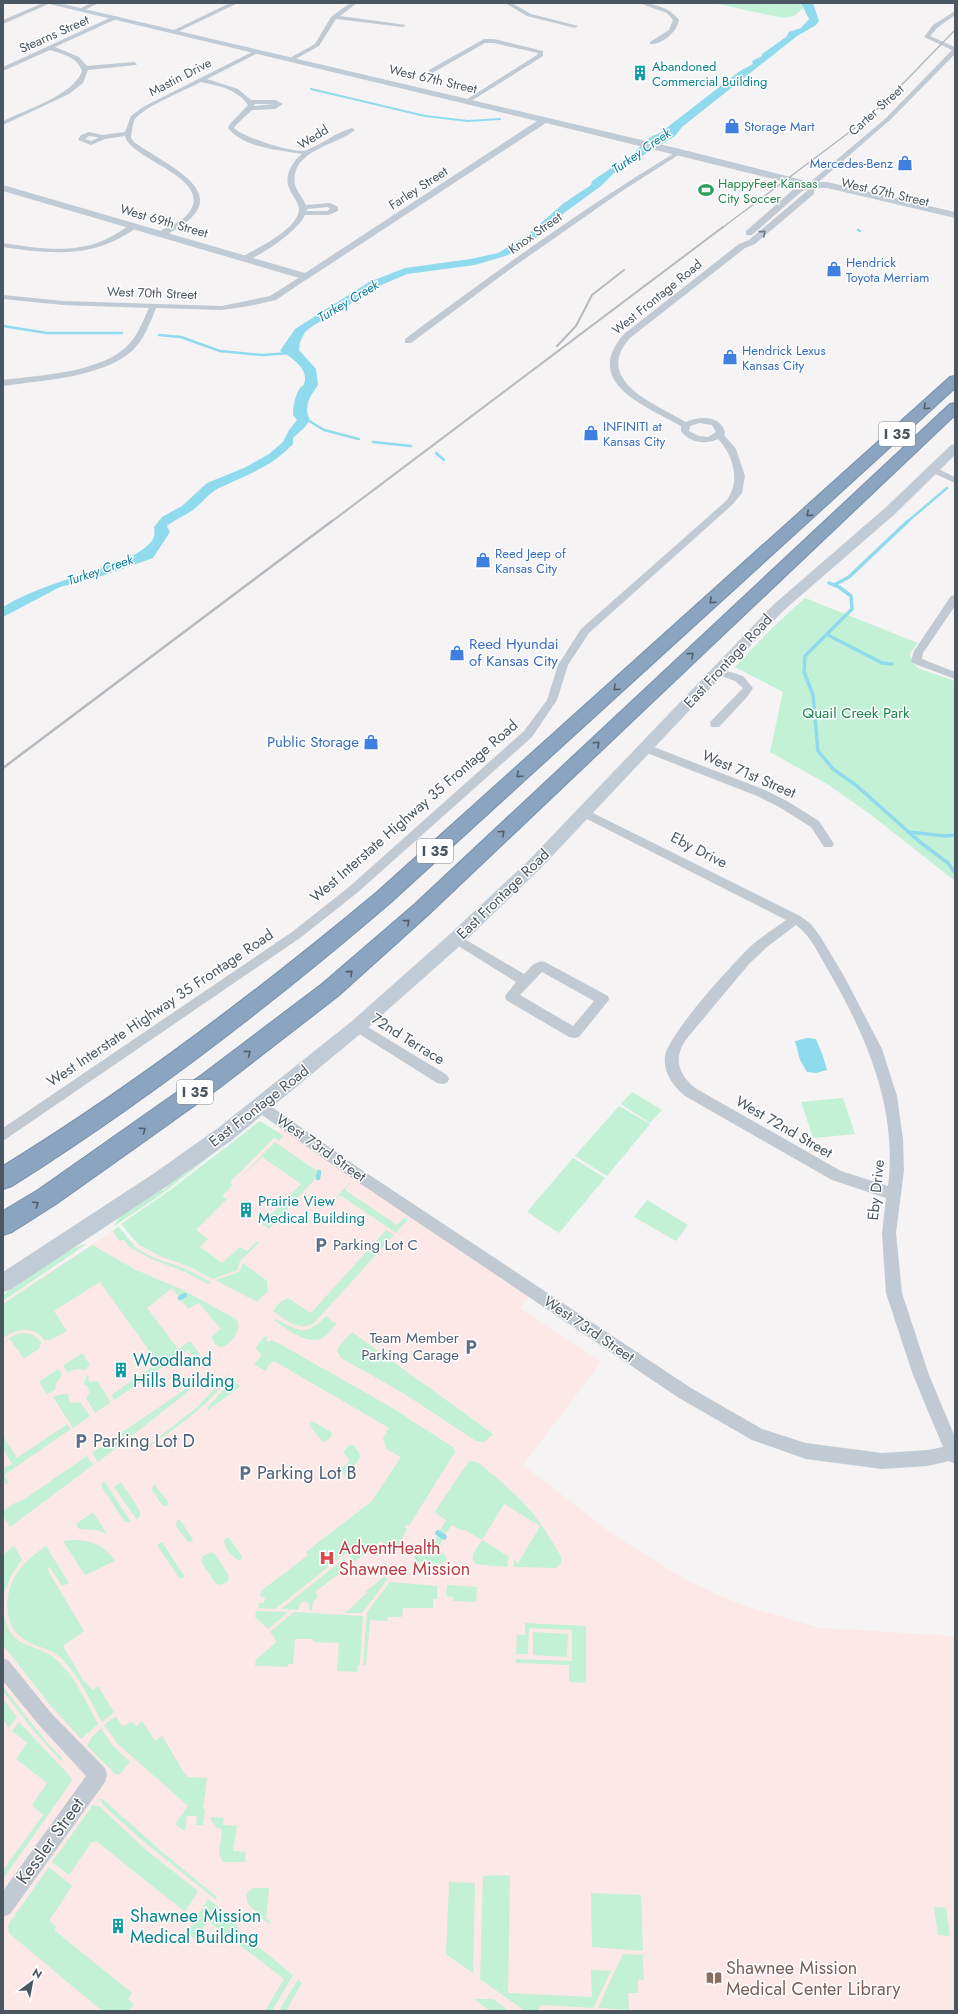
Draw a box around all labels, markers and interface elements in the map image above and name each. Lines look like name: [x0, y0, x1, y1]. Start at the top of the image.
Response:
street label: Stearns Street: [16, 10, 93, 58]
street label: Mastin Drive: [145, 53, 215, 101]
place label: Abandoned Commercial Building: [652, 57, 767, 91]
street label: West 67th Street: [387, 60, 480, 99]
building icon: Abandoned Commercial Building: [631, 64, 649, 82]
street label: Carter Street: [844, 79, 909, 140]
shop icon: Storage Mart: [723, 117, 741, 135]
place label: Storage Mart: [744, 117, 815, 136]
street label: Wedd: [294, 120, 332, 154]
water label: Turkey Creek: [608, 123, 675, 178]
place label: Mercedes-Benz: [810, 154, 893, 173]
shop icon: Mercedes-Benz: [896, 154, 914, 172]
street label: Farley Street: [385, 161, 452, 214]
street label: West 67th Street: [839, 173, 932, 212]
place label: HappyFeet Kansas City Soccer: [718, 174, 818, 208]
sports icon: HappyFeet Kansas City Soccer: [697, 181, 715, 199]
street label: West 69th Street: [118, 199, 211, 243]
street label: Knox Street: [504, 207, 566, 258]
one-way arrow: [758, 230, 766, 237]
place label: Hendrick Toyota Merriam: [846, 253, 929, 287]
street label: West Frontage Road: [608, 255, 706, 339]
shop icon: Hendrick Toyota Merriam: [825, 260, 843, 278]
water label: Turkey Creek: [314, 275, 383, 327]
street label: West 70th Street: [107, 282, 198, 304]
place label: Hendrick Lexus Kansas City: [742, 341, 826, 375]
shop icon: Hendrick Lexus Kansas City: [721, 348, 739, 366]
one-way arrow: [923, 402, 931, 409]
place label: INFINITI at Kansas City: [603, 417, 665, 451]
road number: I 35: [879, 422, 915, 446]
shop icon: INFINITI at Kansas City: [582, 424, 600, 442]
one-way arrow: [806, 509, 814, 516]
place label: Reed Jeep of Kansas City: [495, 544, 566, 578]
water label: Turkey Creek: [65, 550, 136, 590]
shop icon: Reed Jeep of Kansas City: [474, 551, 492, 569]
one-way arrow: [710, 596, 717, 603]
street label: East Frontage Road: [678, 609, 778, 713]
place label: Reed Hyundai of Kansas City: [469, 633, 559, 672]
shop icon: Reed Hyundai of Kansas City: [448, 644, 466, 662]
one-way arrow: [686, 652, 694, 660]
one-way arrow: [613, 683, 621, 690]
park label: Quail Creek Park: [802, 702, 910, 724]
street label: West Interstate Highway 35 Frontage Road: [305, 714, 523, 908]
place label: Public Storage: [267, 731, 359, 753]
shop icon: Public Storage: [362, 733, 380, 751]
one-way arrow: [592, 742, 599, 749]
street label: West 71st Street: [699, 744, 800, 804]
one-way arrow: [517, 770, 524, 777]
street label: Eby Drive: [667, 826, 731, 874]
one-way arrow: [497, 831, 505, 838]
road number: I 35: [417, 839, 453, 863]
street label: East Frontage Road: [452, 844, 554, 944]
one-way arrow: [402, 920, 410, 927]
street label: West Interstate Highway 35 Frontage Road: [42, 924, 278, 1092]
one-way arrow: [346, 971, 353, 978]
street label: 72nd Terrace: [367, 1008, 449, 1070]
one-way arrow: [244, 1051, 251, 1058]
street label: East Frontage Road: [204, 1060, 314, 1152]
road number: I 35: [177, 1080, 213, 1104]
street label: West 72nd Street: [731, 1090, 837, 1164]
street label: West 73rd Street: [271, 1109, 371, 1188]
one-way arrow: [139, 1128, 146, 1135]
street label: Eby Drive: [862, 1158, 890, 1221]
place label: Prairie View Medical Building: [258, 1190, 365, 1229]
one-way arrow: [32, 1201, 39, 1208]
building icon: Prairie View Medical Building: [237, 1201, 255, 1219]
place label: Parking Lot C: [333, 1234, 418, 1256]
parking icon: Parking Lot C: [312, 1236, 330, 1254]
street label: West 73rd Street: [539, 1290, 639, 1368]
place label: Team Member Parking Carage: [361, 1327, 460, 1366]
parking icon: Team Member Parking Carage: [462, 1338, 480, 1356]
place label: Woodland Hills Building: [133, 1347, 234, 1394]
building icon: Woodland Hills Building: [112, 1361, 130, 1379]
place label: Parking Lot D: [93, 1428, 195, 1454]
parking icon: Parking Lot D: [72, 1432, 90, 1450]
place label: Parking Lot B: [257, 1460, 357, 1486]
parking icon: Parking Lot B: [236, 1464, 254, 1482]
place label: AdventHealth Shawnee Mission: [339, 1535, 470, 1582]
hospital icon: AdventHealth Shawnee Mission: [318, 1549, 336, 1567]
street label: Kessler Street: [10, 1792, 91, 1890]
place label: Shawnee Mission Medical Building: [130, 1903, 261, 1950]
building icon: Shawnee Mission Medical Building: [109, 1917, 127, 1935]
place label: Shawnee Mission Medical Center Library: [726, 1955, 900, 2002]
north arrow: [12, 1962, 52, 2002]
text: N: [29, 1964, 45, 1983]
library icon: Shawnee Mission Medical Center Library: [705, 1969, 723, 1987]

